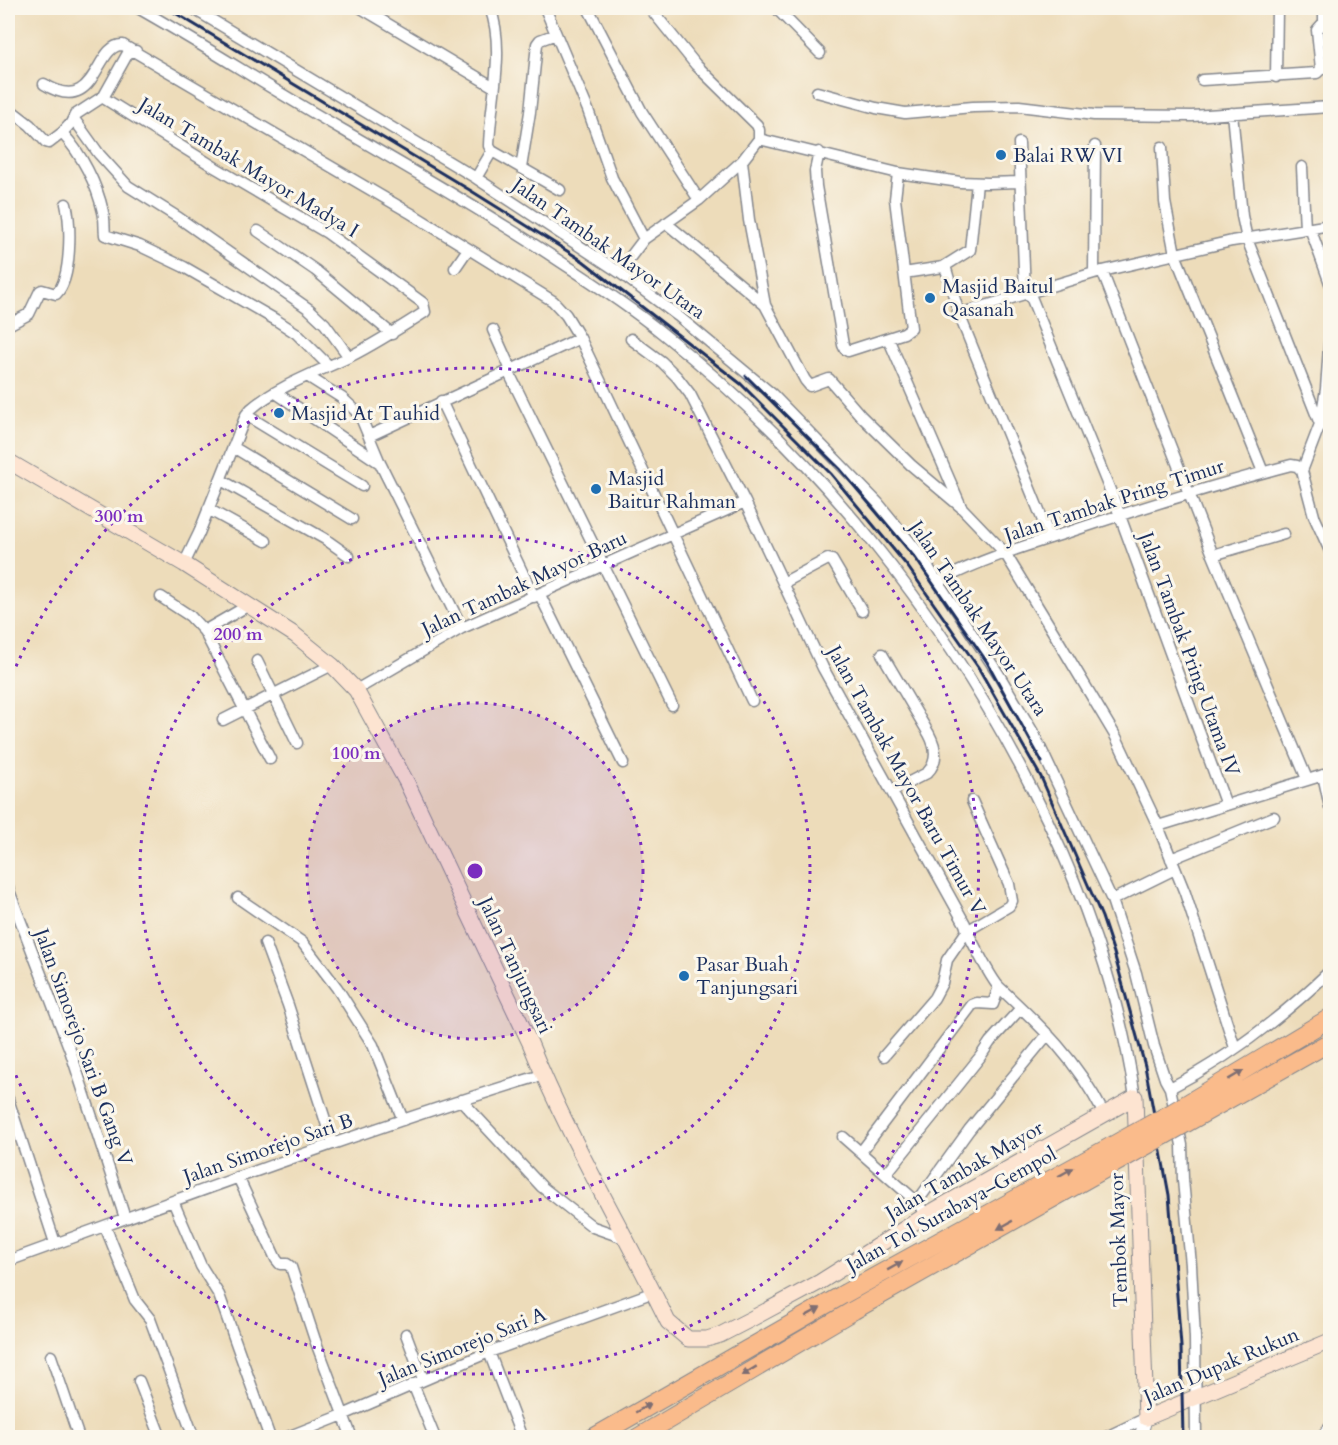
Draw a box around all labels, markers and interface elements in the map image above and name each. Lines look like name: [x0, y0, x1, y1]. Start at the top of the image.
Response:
street label: Jalan Tambak Mayor Madya I: [131, 89, 364, 244]
place label: Balai RW VI: [1013, 142, 1123, 169]
marker: Balai RW VI: [994, 148, 1008, 162]
street label: Jalan Tambak Mayor Utara: [504, 170, 711, 326]
place label: Masjid Baitul Qasanah: [942, 273, 1054, 323]
marker: Masjid Baitul Qasanah: [923, 291, 937, 305]
place label: Masjid At Tauhid: [291, 400, 440, 427]
marker: Masjid At Tauhid: [272, 406, 286, 420]
street label: Jalan Tambak Pring Timur: [998, 452, 1228, 550]
place label: Masjid Baitur Rahman: [608, 465, 737, 515]
marker: Masjid Baitur Rahman: [589, 482, 603, 496]
text: 300 m: [94, 504, 144, 529]
street label: Jalan Tambak Mayor Utara: [901, 513, 1054, 722]
street label: Jalan Tambak Mayor Baru: [414, 524, 631, 644]
street label: Jalan Tambak Pring Utama IV: [1132, 526, 1246, 780]
text: 200 m: [213, 622, 263, 647]
street label: Jalan Tambak Mayor Baru Timur V: [819, 638, 992, 920]
text: 100 m: [331, 741, 381, 766]
centre of rings: [465, 861, 485, 881]
street label: Jalan Tanjungsari: [471, 890, 559, 1038]
street label: Jalan Simorejo Sari B Gang V: [27, 922, 139, 1170]
place label: Pasar Buah Tanjungsari: [696, 951, 798, 1001]
marker: Pasar Buah Tanjungsari: [677, 969, 691, 983]
one-way arrow: [1228, 1070, 1244, 1081]
street label: Jalan Simorejo Sari B: [177, 1107, 357, 1191]
street label: Jalan Tambak Mayor: [878, 1114, 1049, 1228]
street label: Jalan Tol Surabaya–Gempol: [839, 1140, 1061, 1280]
one-way arrow: [1058, 1167, 1075, 1177]
street label: Tembok Mayor: [1103, 1172, 1134, 1308]
one-way arrow: [996, 1220, 1013, 1230]
one-way arrow: [887, 1261, 904, 1271]
street label: Jalan Simorejo Sari A: [372, 1300, 551, 1394]
one-way arrow: [805, 1306, 821, 1317]
street label: Jalan Dupak Rukun: [1137, 1320, 1304, 1412]
one-way arrow: [741, 1366, 757, 1377]
one-way arrow: [635, 1403, 652, 1413]

